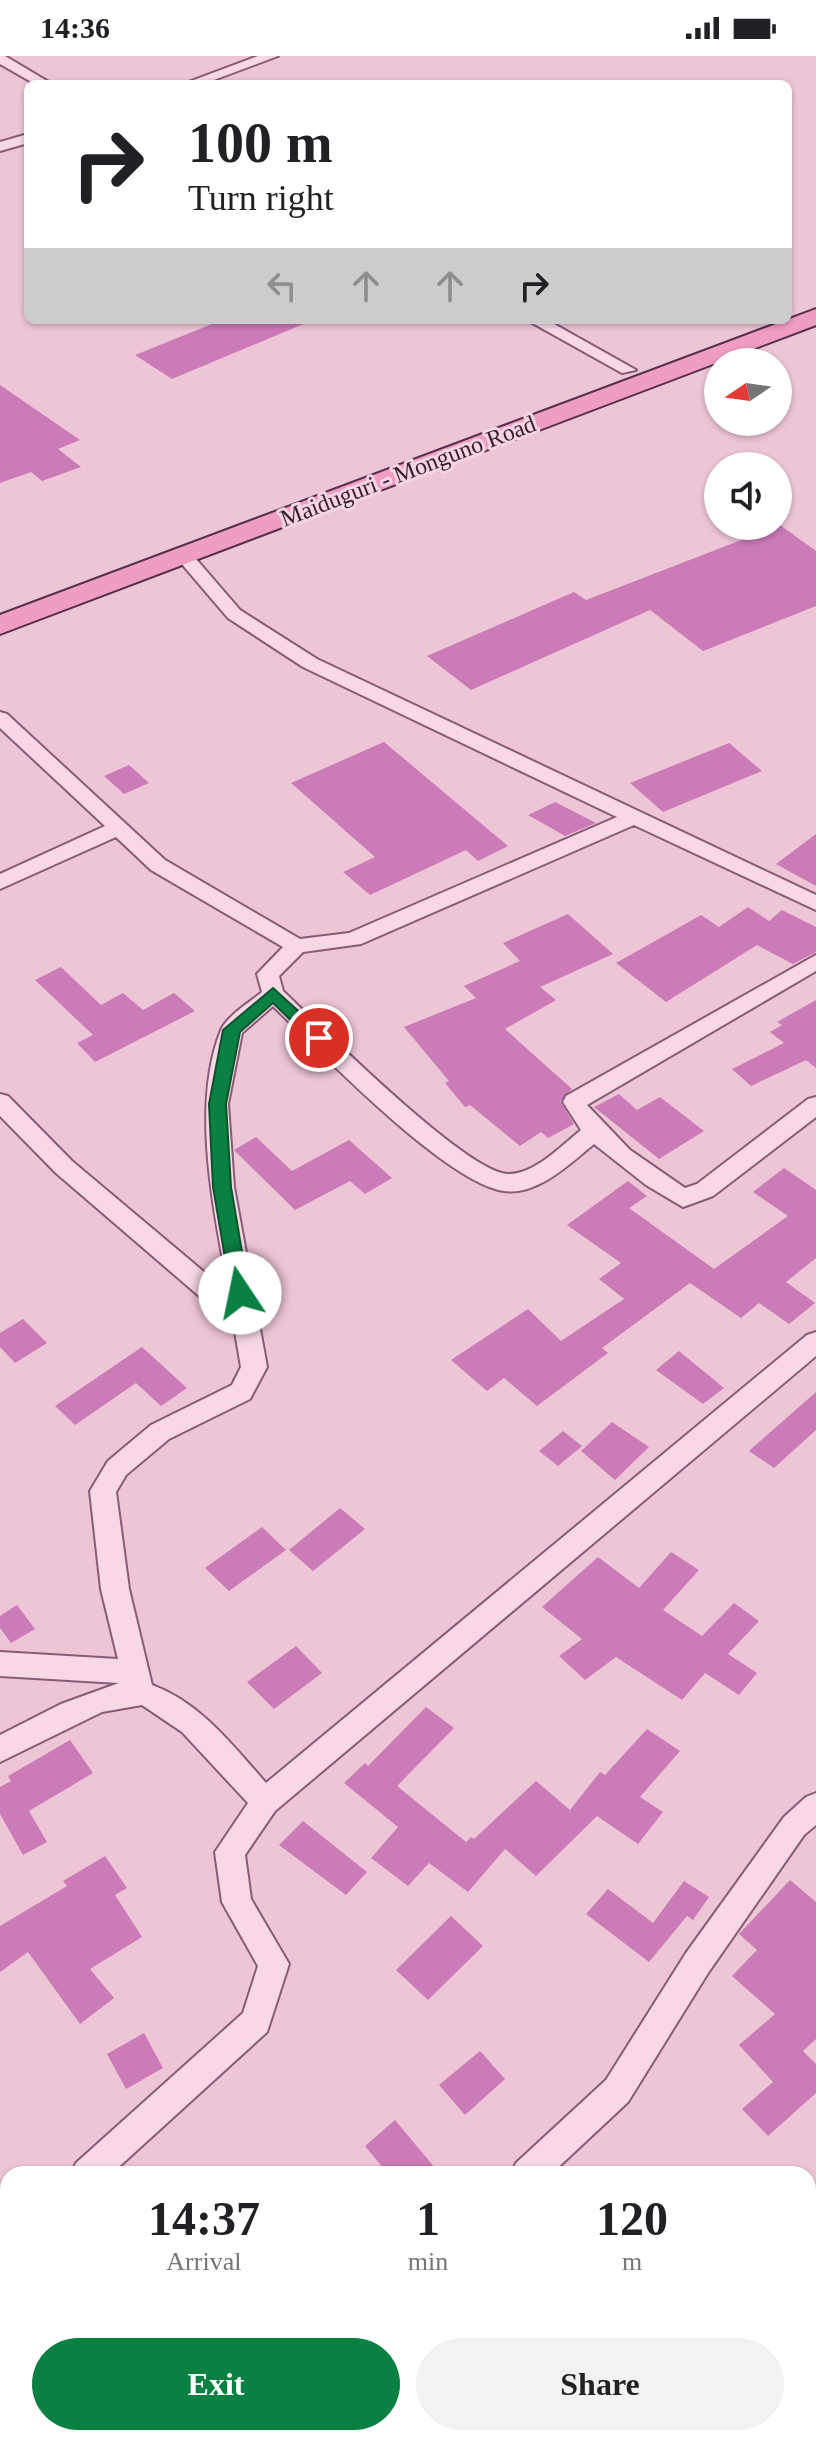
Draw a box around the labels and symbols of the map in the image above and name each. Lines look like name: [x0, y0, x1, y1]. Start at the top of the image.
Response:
north arrow: [704, 348, 792, 436]
street label: Maiduguri - Monguno Road: [277, 410, 539, 532]
pin: [285, 1004, 353, 1072]
position arrow: [198, 1251, 282, 1335]

